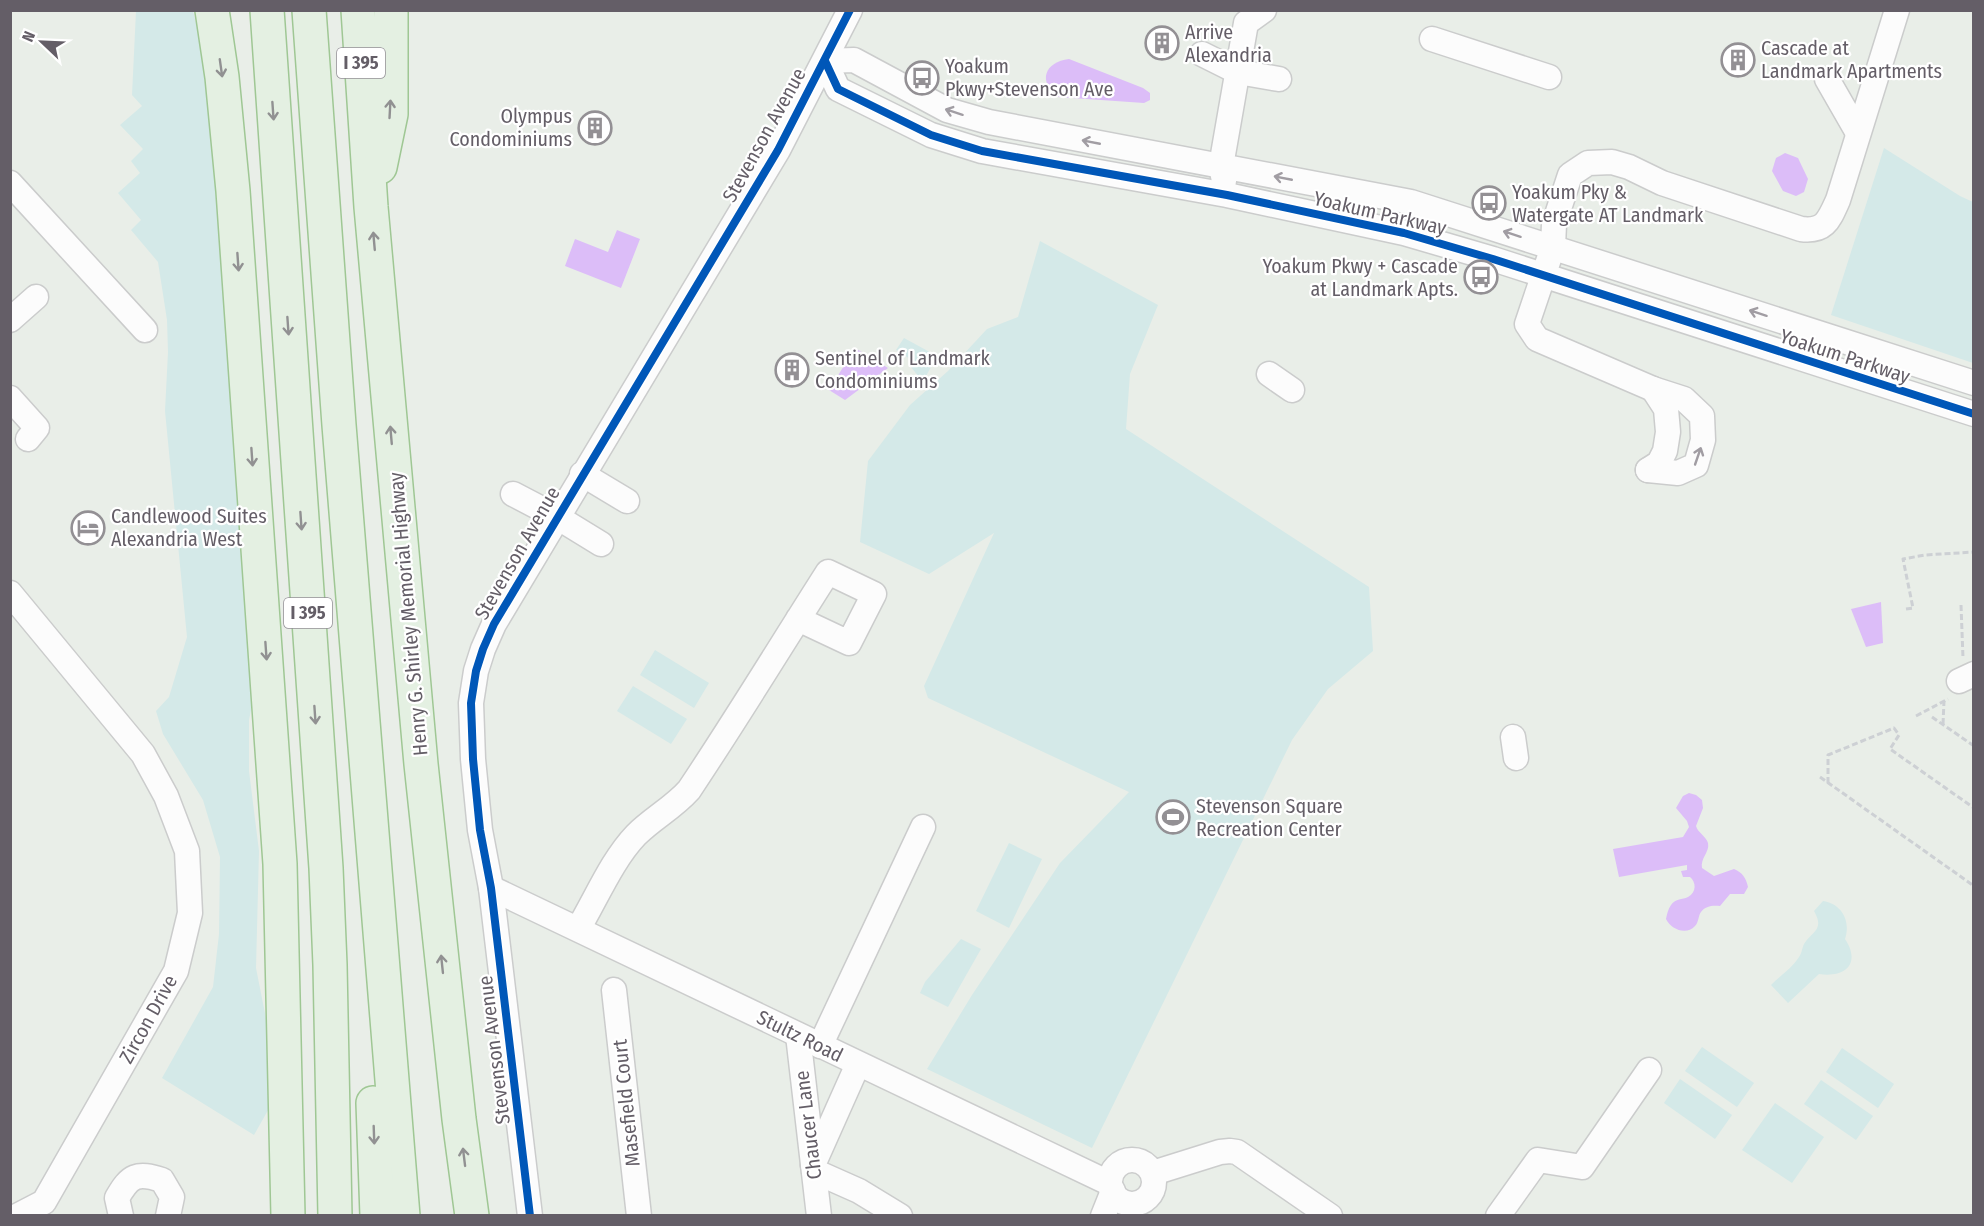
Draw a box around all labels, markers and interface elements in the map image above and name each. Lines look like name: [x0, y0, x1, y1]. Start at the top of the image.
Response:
north arrow: [12, 12, 72, 72]
place label: Arrive Alexandria: [1185, 20, 1272, 67]
building icon: Arrive Alexandria: [1144, 25, 1180, 61]
text: N: [18, 28, 39, 44]
place label: Cascade at Landmark Apartments: [1761, 36, 1942, 83]
building icon: Cascade at Landmark Apartments: [1720, 42, 1756, 78]
road number: I 395: [337, 48, 385, 78]
place label: Yoakum Pkwy+Stevenson Ave: [945, 54, 1113, 101]
one-way arrow: [215, 58, 226, 78]
bus stop icon: Yoakum Pkwy+Stevenson Ave: [904, 60, 940, 96]
street label: Stevenson Avenue: [717, 64, 811, 206]
one-way arrow: [385, 99, 396, 119]
one-way arrow: [268, 100, 279, 120]
place label: Olympus Condominiums: [450, 104, 572, 151]
one-way arrow: [945, 106, 964, 117]
building icon: Olympus Condominiums: [577, 110, 613, 146]
one-way arrow: [1082, 136, 1101, 147]
one-way arrow: [1273, 172, 1293, 183]
place label: Yoakum Pky & Watergate AT Landmark: [1512, 180, 1704, 227]
bus stop icon: Yoakum Pky & Watergate AT Landmark: [1471, 185, 1507, 221]
street label: Yoakum Parkway: [1311, 186, 1449, 240]
one-way arrow: [1503, 228, 1522, 239]
one-way arrow: [368, 232, 379, 251]
one-way arrow: [233, 252, 244, 272]
place label: Yoakum Pkwy + Cascade at Landmark Apts.: [1263, 254, 1458, 301]
bus stop icon: Yoakum Pkwy + Cascade at Landmark Apts.: [1463, 259, 1499, 295]
one-way arrow: [1749, 307, 1768, 318]
one-way arrow: [283, 316, 294, 336]
street label: Yoakum Parkway: [1777, 324, 1913, 388]
place label: Sentinel of Landmark Condominiums: [815, 346, 991, 393]
building icon: Sentinel of Landmark Condominiums: [774, 352, 810, 388]
one-way arrow: [386, 426, 397, 446]
one-way arrow: [247, 446, 258, 466]
one-way arrow: [1693, 446, 1704, 465]
street label: Henry G. Shirley Memorial Highway: [384, 471, 432, 757]
street label: Stevenson Avenue: [469, 482, 565, 624]
place label: Candlewood Suites Alexandria West: [111, 504, 267, 551]
hotel icon: Candlewood Suites Alexandria West: [70, 510, 106, 546]
one-way arrow: [296, 510, 307, 530]
road number: I 395: [284, 598, 332, 628]
one-way arrow: [261, 641, 272, 661]
one-way arrow: [310, 705, 321, 725]
place label: Stevenson Square Recreation Center: [1196, 794, 1343, 841]
sports icon: Stevenson Square Recreation Center: [1155, 799, 1191, 835]
one-way arrow: [437, 954, 448, 974]
street label: Zircon Drive: [114, 971, 182, 1067]
street label: Stevenson Avenue: [473, 974, 515, 1126]
street label: Stultz Road: [753, 1005, 847, 1067]
street label: Masefield Court: [607, 1038, 645, 1168]
street label: Chaucer Lane: [789, 1069, 827, 1181]
one-way arrow: [369, 1125, 380, 1145]
one-way arrow: [458, 1148, 469, 1168]

